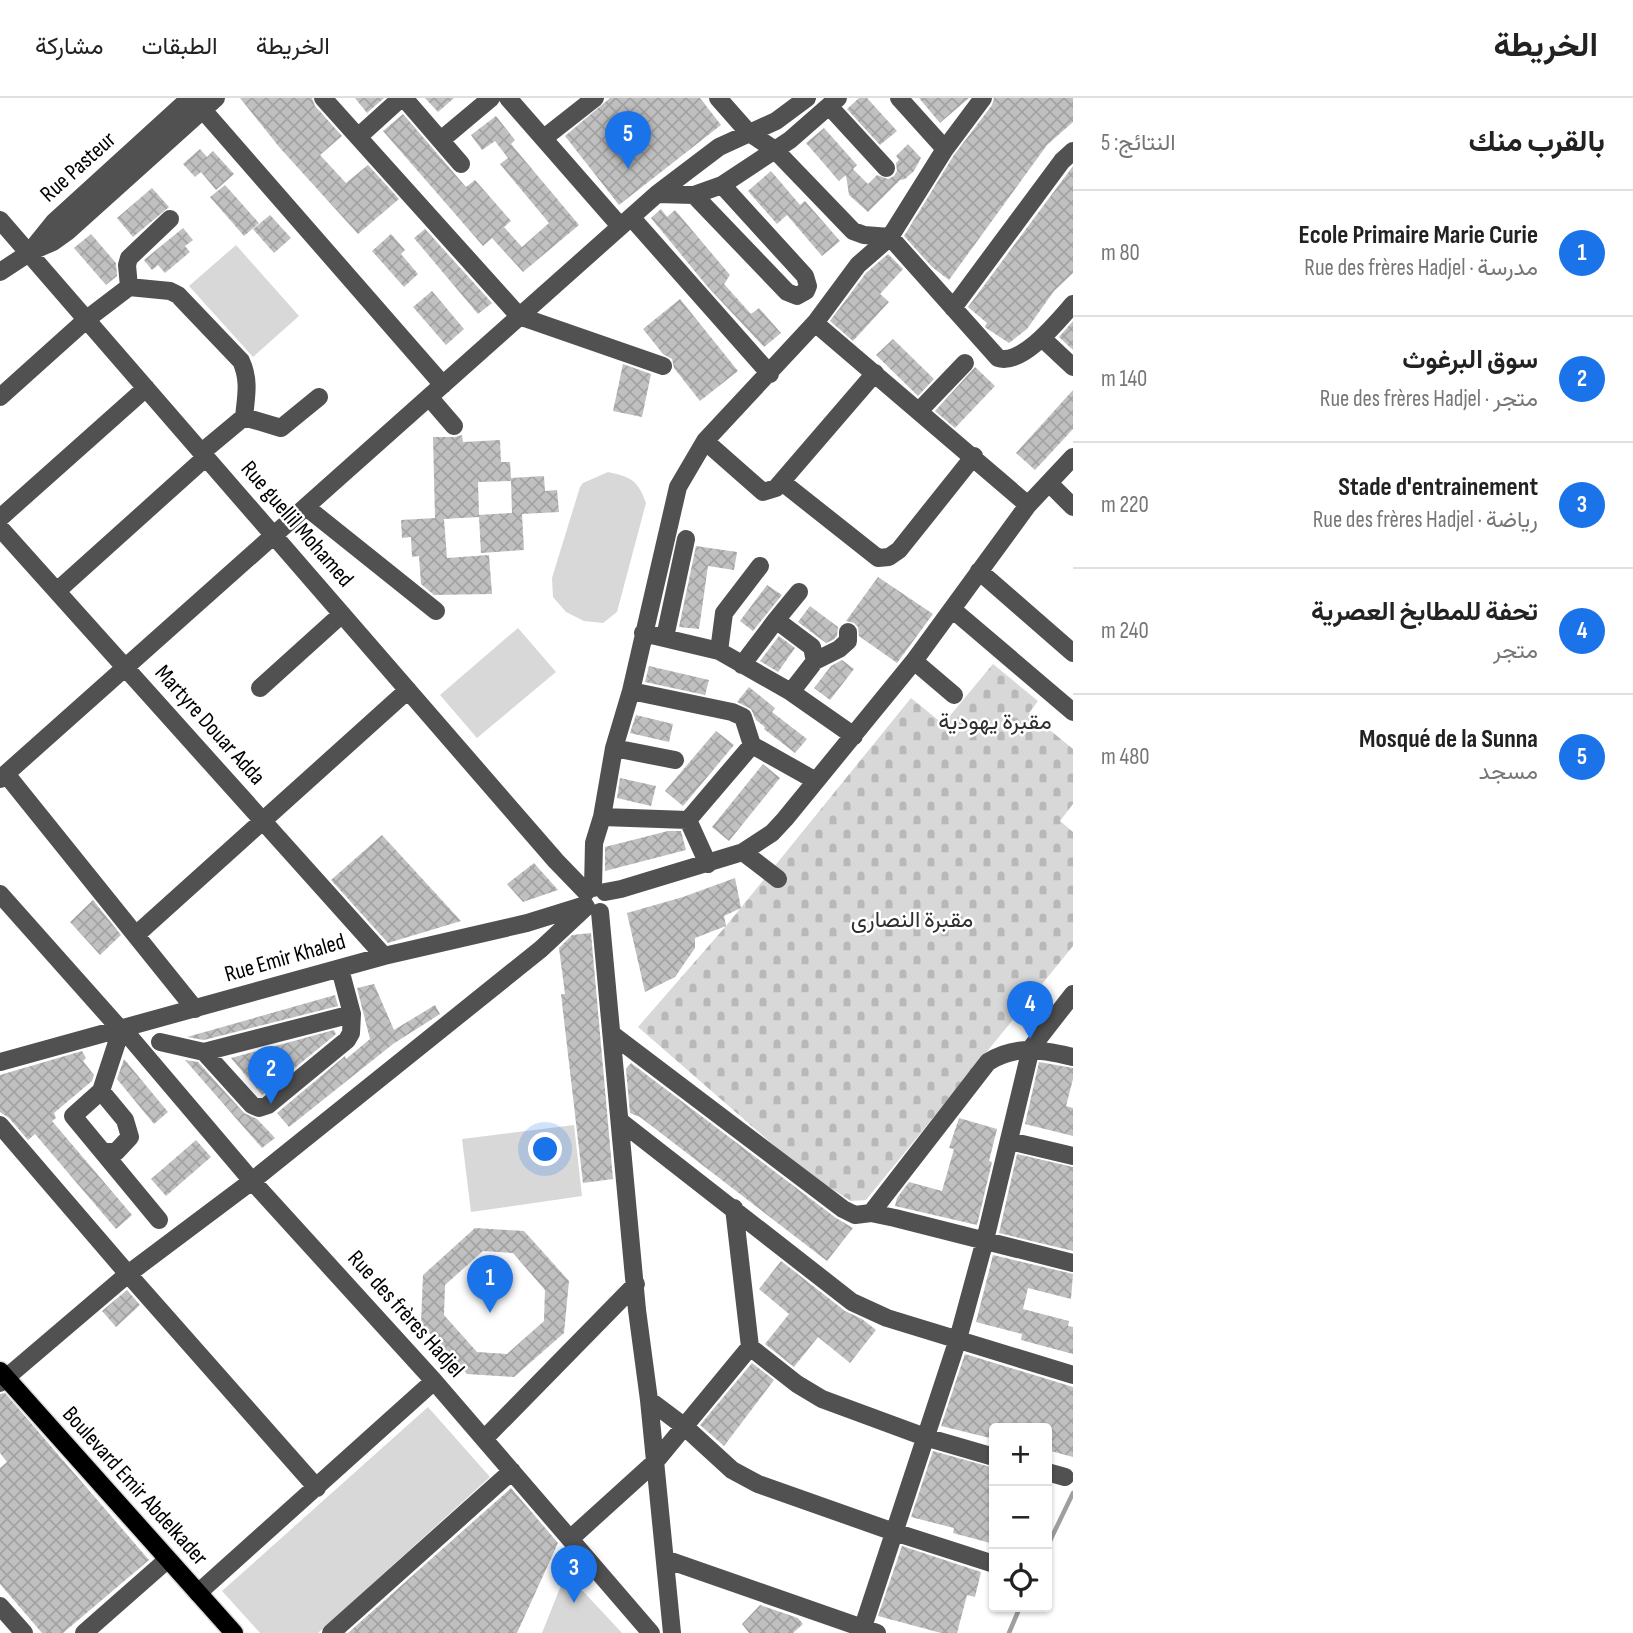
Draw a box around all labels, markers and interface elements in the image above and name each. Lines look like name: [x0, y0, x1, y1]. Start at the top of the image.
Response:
text: الخريطة: [1494, 26, 1598, 66]
text: مشاركة: [35, 32, 103, 61]
text: الطبقات: [141, 32, 218, 61]
text: الخريطة: [256, 32, 330, 61]
pin: 5: [605, 111, 651, 169]
text: بالقرب منك: [1469, 124, 1605, 160]
street label: Rue Pasteur: [34, 126, 122, 208]
text: النتائج: 5: [1101, 129, 1176, 157]
text: Ecole Primaire Marie Curie: [1299, 220, 1538, 251]
text: 80 m: [1101, 239, 1140, 267]
text: 1: [1577, 239, 1587, 267]
text: مدرسة · Rue des frères Hadjel: [1304, 254, 1538, 282]
text: سوق البرغوث: [1402, 345, 1538, 376]
text: 140 m: [1101, 365, 1147, 393]
text: 2: [1577, 365, 1587, 393]
text: متجر · Rue des frères Hadjel: [1320, 385, 1538, 413]
street label: Rue guellil Mohamed: [235, 455, 359, 593]
text: Stade d'entrainement: [1338, 472, 1538, 503]
text: 220 m: [1101, 491, 1149, 519]
text: 3: [1577, 491, 1587, 519]
text: رياضة · Rue des frères Hadjel: [1313, 506, 1538, 534]
text: تحفة للمطابخ العصرية: [1311, 597, 1538, 628]
text: 240 m: [1101, 617, 1149, 645]
text: 4: [1577, 617, 1587, 645]
text: متجر: [1493, 637, 1538, 665]
street label: Martyre Douar Adda: [149, 659, 271, 791]
park label: مقبرة يهودية: [938, 708, 1052, 736]
text: Mosqué de la Sunna: [1359, 724, 1538, 755]
text: 480 m: [1101, 743, 1149, 771]
text: 5: [1577, 743, 1587, 771]
text: مسجد: [1478, 758, 1538, 786]
park label: مقبرة النصارى: [851, 906, 973, 934]
street label: Rue Emir Khaled: [221, 927, 349, 989]
pin: 4: [1007, 981, 1053, 1039]
pin: 2: [248, 1046, 294, 1104]
your location: [528, 1132, 562, 1166]
street label: Rue des frères Hadjel: [342, 1245, 470, 1383]
pin: 1: [467, 1255, 513, 1313]
street label: Boulevard Emir Abdelkader: [56, 1401, 214, 1572]
map controls: [989, 1423, 1052, 1612]
button: +: [989, 1423, 1052, 1486]
button: −: [989, 1486, 1052, 1549]
pin: 3: [551, 1545, 597, 1603]
button: locate: [989, 1549, 1052, 1612]

